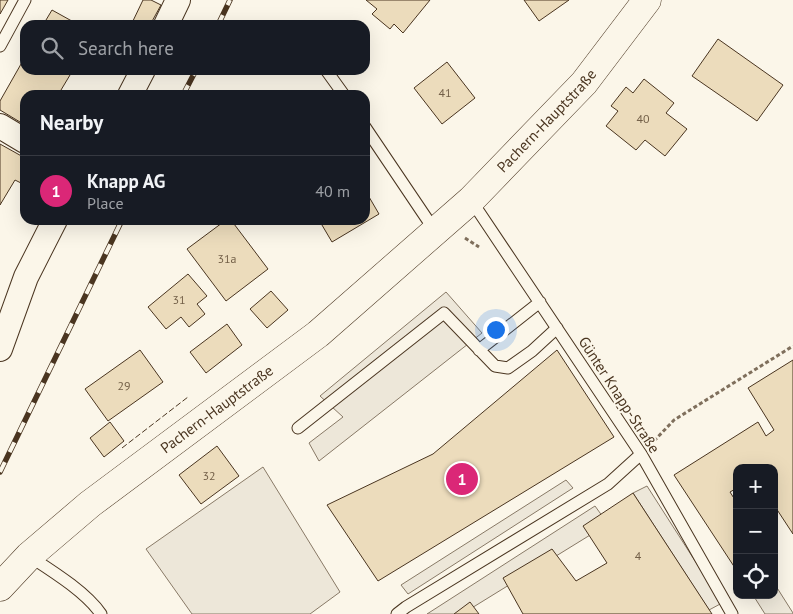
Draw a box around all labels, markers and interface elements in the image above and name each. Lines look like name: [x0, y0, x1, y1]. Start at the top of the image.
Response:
search box: [20, 20, 370, 75]
icon: search: [38, 34, 66, 62]
text: Search here: [78, 36, 174, 60]
street label: Pachern-Hauptstraße: [493, 65, 600, 176]
house number: 41: [438, 85, 452, 100]
text: Nearby: [40, 109, 103, 136]
house number: 40: [636, 111, 650, 126]
text: Knapp AG: [87, 169, 165, 193]
text: 1: [51, 181, 61, 201]
text: 40 m: [315, 181, 350, 201]
text: Place: [87, 193, 124, 213]
house number: 31a: [217, 251, 237, 266]
house number: 31: [172, 292, 186, 307]
your location: [483, 317, 509, 343]
street label: Günter Knapp-Straße: [575, 333, 664, 457]
street label: Pachern-Hauptstraße: [156, 361, 277, 457]
house number: 29: [117, 378, 131, 393]
pin: 1: [446, 460, 478, 498]
map controls: [733, 464, 778, 599]
button: +: [733, 464, 778, 509]
house number: 32: [202, 468, 216, 483]
button: −: [733, 509, 778, 554]
house number: 4: [635, 548, 642, 563]
button: locate: [733, 554, 778, 599]

